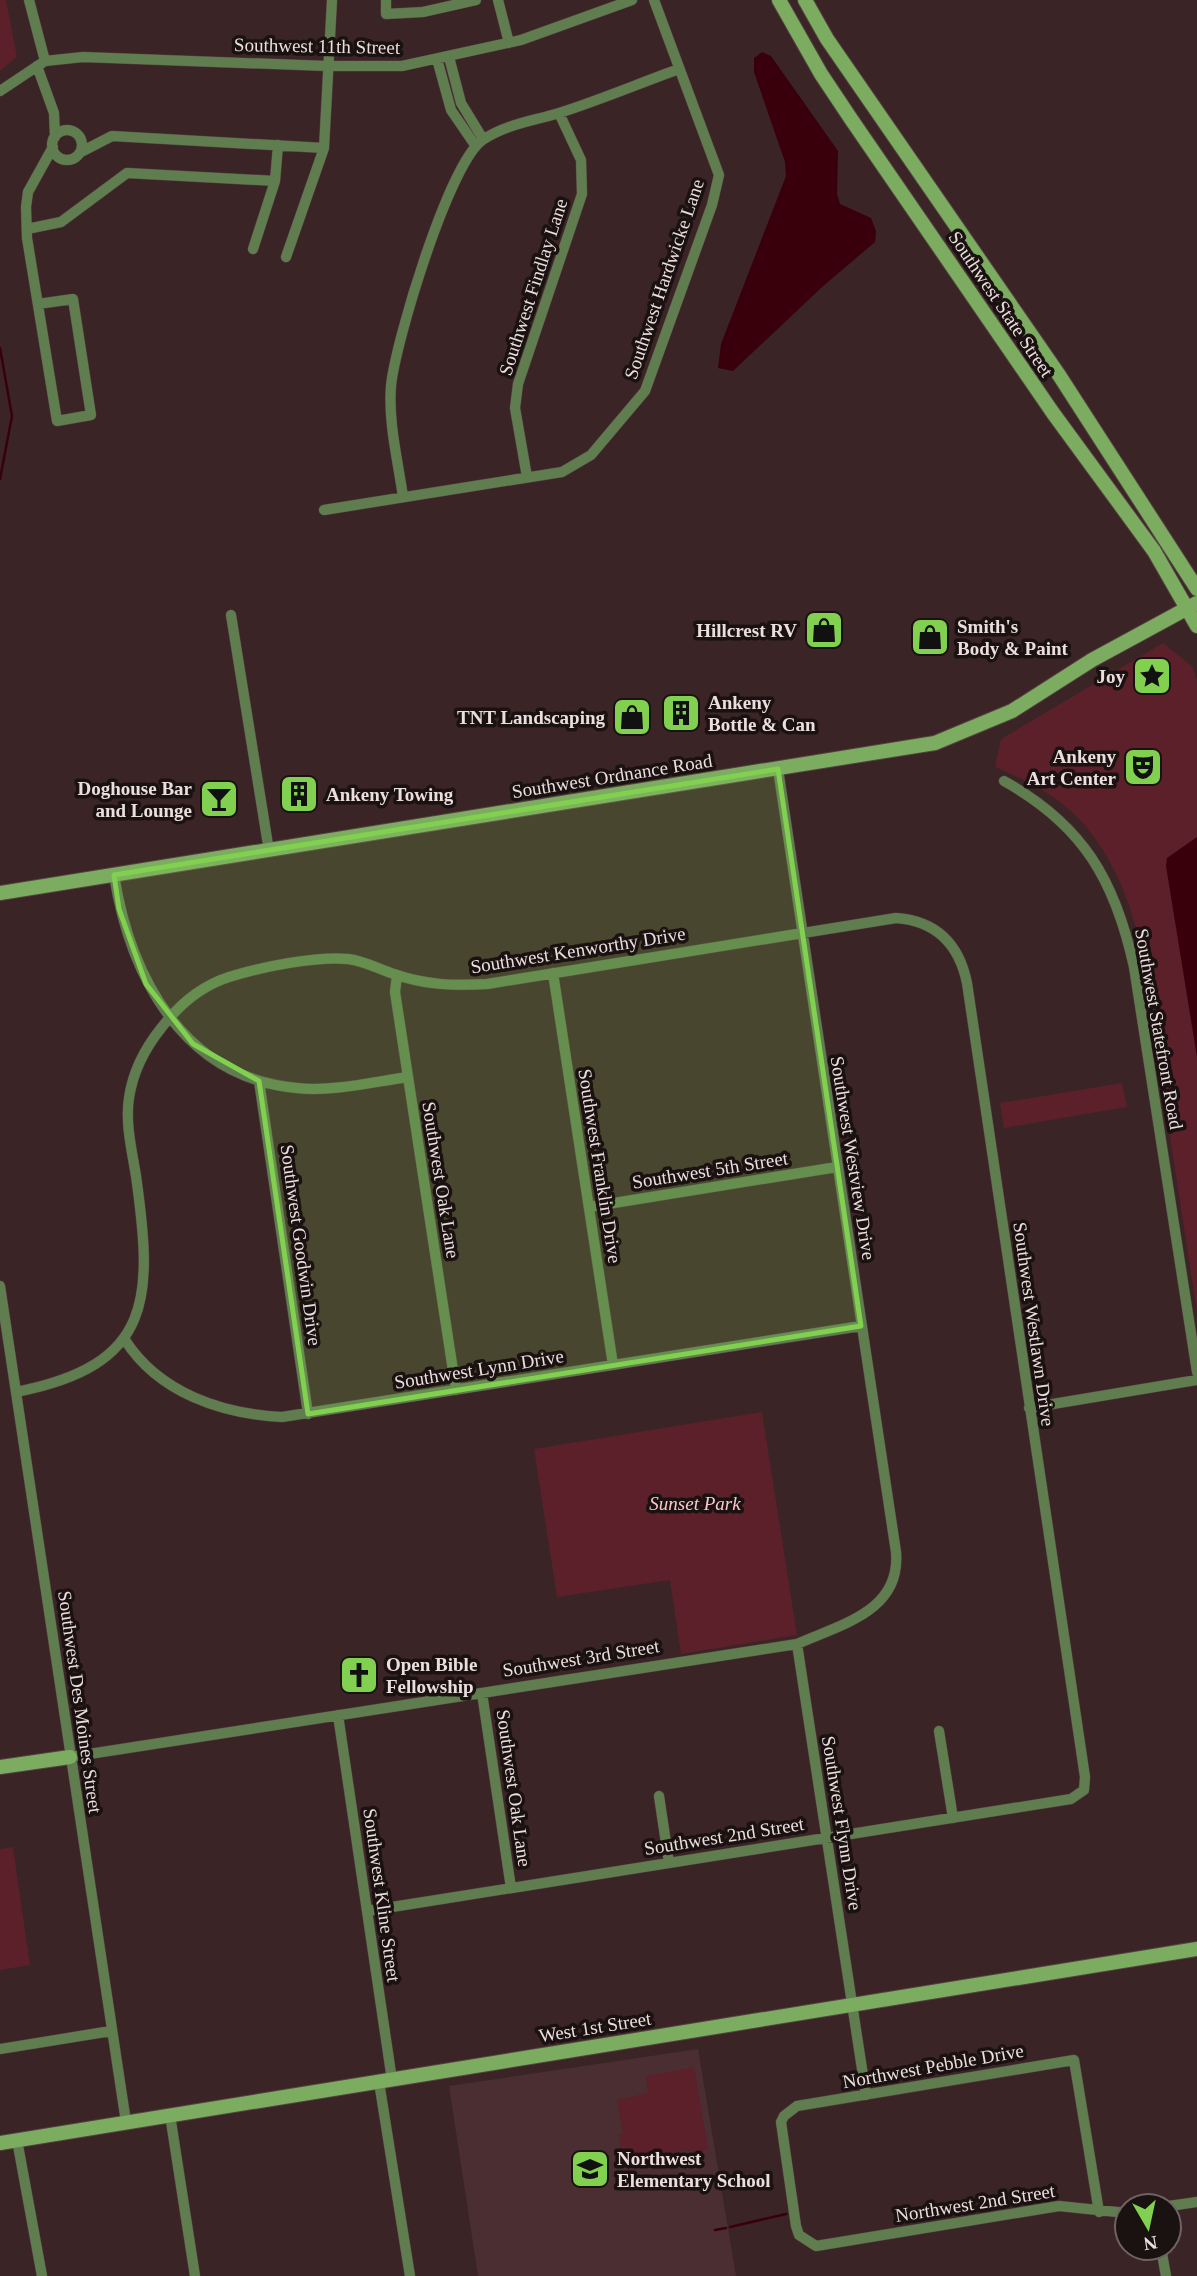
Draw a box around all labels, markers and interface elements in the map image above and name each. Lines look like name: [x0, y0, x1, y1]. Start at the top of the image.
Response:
street label: Southwest 11th Street: [234, 34, 401, 58]
street label: Southwest Hardwicke Lane: [620, 176, 708, 382]
street label: Southwest Findlay Lane: [494, 196, 572, 378]
street label: Southwest State Street: [944, 227, 1058, 381]
shop icon: Hillcrest RV: [803, 609, 845, 651]
shop icon: Smith's Body & Paint: [909, 616, 951, 658]
place label: Smith's Body & Paint: [957, 616, 1069, 659]
place label: Hillcrest RV: [696, 620, 797, 641]
place icon: Joy: [1131, 655, 1173, 697]
place label: Joy: [1097, 666, 1126, 687]
building icon: Ankeny Bottle & Can: [660, 692, 702, 734]
place label: Ankeny Bottle & Can: [708, 692, 816, 735]
shop icon: TNT Landscaping: [611, 696, 653, 738]
place label: TNT Landscaping: [457, 707, 605, 728]
place label: Ankeny Art Center: [1027, 746, 1117, 789]
theatre icon: Ankeny Art Center: [1122, 746, 1164, 788]
street label: Southwest Ordnance Road: [510, 750, 714, 802]
building icon: Ankeny Towing: [278, 773, 320, 815]
place label: Doghouse Bar and Lounge: [77, 778, 193, 821]
bar icon: Doghouse Bar and Lounge: [198, 778, 240, 820]
place label: Ankeny Towing: [326, 784, 454, 805]
street label: Southwest Kenworthy Drive: [469, 923, 687, 977]
street label: Southwest Statefront Road: [1131, 927, 1187, 1132]
street label: Southwest Westview Drive: [827, 1055, 879, 1261]
street label: Southwest Franklin Drive: [574, 1067, 626, 1265]
street label: Southwest Oak Lane: [418, 1100, 464, 1260]
street label: Southwest Goodwin Drive: [277, 1143, 325, 1347]
street label: Southwest 5th Street: [631, 1147, 790, 1193]
street label: Southwest Westlawn Drive: [1009, 1221, 1059, 1427]
street label: Southwest Lynn Drive: [393, 1345, 565, 1393]
park label: Sunset Park: [649, 1493, 741, 1514]
street label: Southwest Des Moines Street: [54, 1589, 106, 1815]
street label: Southwest 3rd Street: [501, 1635, 662, 1681]
church icon: Open Bible Fellowship: [338, 1654, 380, 1696]
place label: Open Bible Fellowship: [386, 1654, 477, 1697]
street label: Southwest Oak Lane: [493, 1708, 535, 1868]
street label: Southwest Flynn Drive: [818, 1734, 866, 1912]
street label: Southwest Kline Street: [359, 1807, 405, 1984]
street label: Southwest 2nd Street: [643, 1813, 806, 1859]
street label: West 1st Street: [537, 2008, 653, 2046]
street label: Northwest Pebble Drive: [841, 2040, 1025, 2092]
school or university icon: Northwest Elementary School: [569, 2148, 611, 2190]
place label: Northwest Elementary School: [617, 2148, 771, 2191]
street label: Northwest 2nd Street: [894, 2180, 1057, 2226]
north arrow: [1113, 2192, 1183, 2262]
text: N: [1142, 2232, 1159, 2255]

